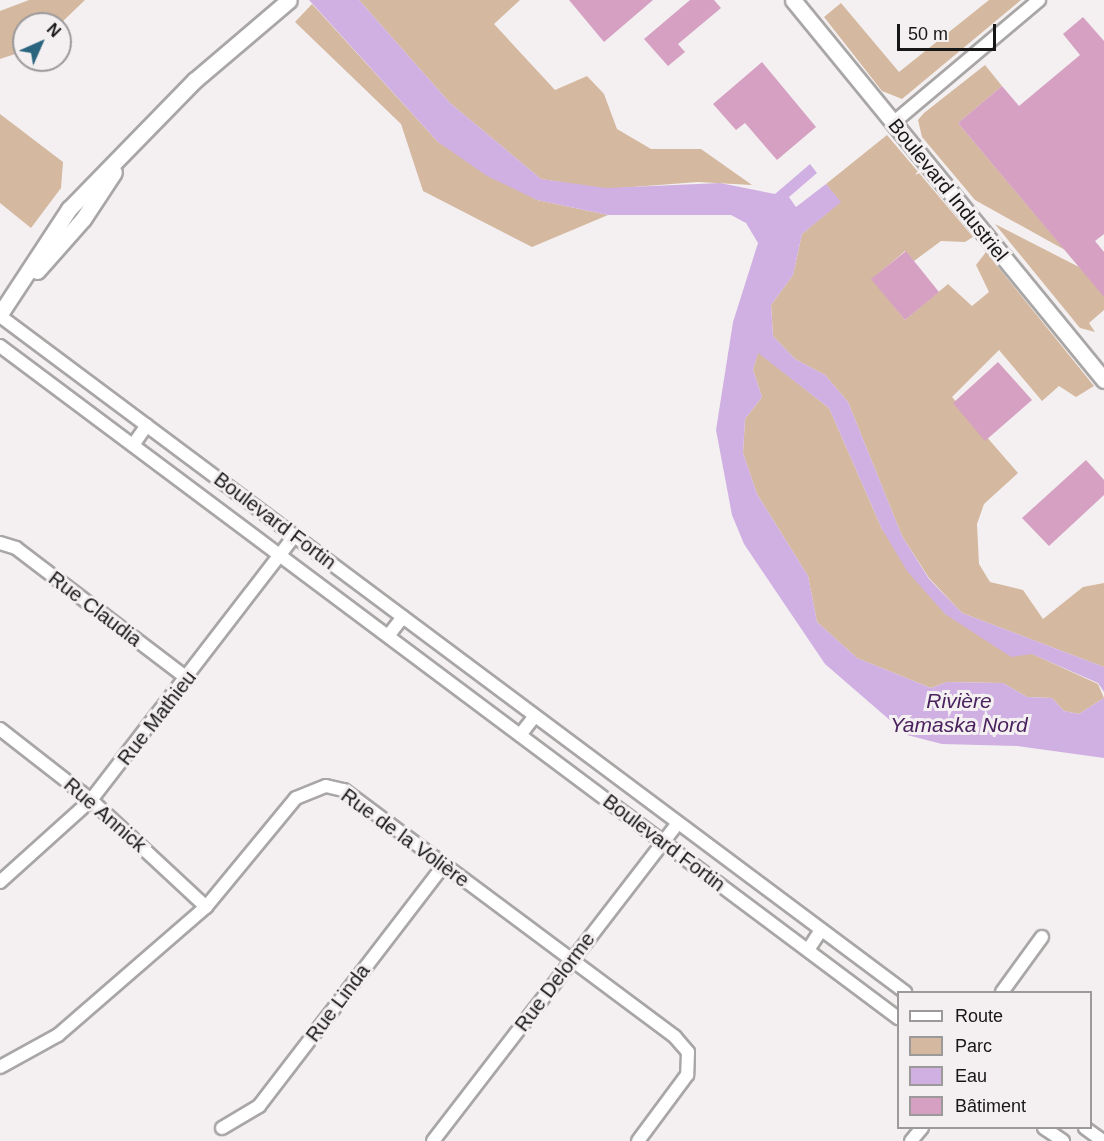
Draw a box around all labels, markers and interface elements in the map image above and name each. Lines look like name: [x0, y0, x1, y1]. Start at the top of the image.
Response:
north arrow: [12, 12, 72, 72]
scale bar: [900, 12, 999, 50]
text: N: [44, 20, 64, 40]
text: 50 m: [908, 24, 948, 44]
street label: Boulevard Industriel: [883, 114, 1013, 266]
street label: Boulevard Fortin: [209, 467, 341, 575]
street label: Rue Claudia: [44, 566, 146, 652]
street label: Rue Mathieu: [113, 666, 201, 770]
water label: Rivière Yamaska Nord: [890, 688, 1028, 738]
street label: Rue Annick: [59, 772, 151, 858]
street label: Rue de la Volière: [336, 784, 474, 892]
street label: Boulevard Fortin: [598, 789, 730, 897]
street label: Rue Delorme: [510, 928, 600, 1036]
street label: Rue Linda: [301, 959, 375, 1047]
legend: [897, 991, 1092, 1129]
text: Route: [955, 1006, 1003, 1026]
text: Parc: [955, 1036, 992, 1056]
text: Eau: [955, 1066, 987, 1086]
text: Bâtiment: [955, 1096, 1026, 1116]

